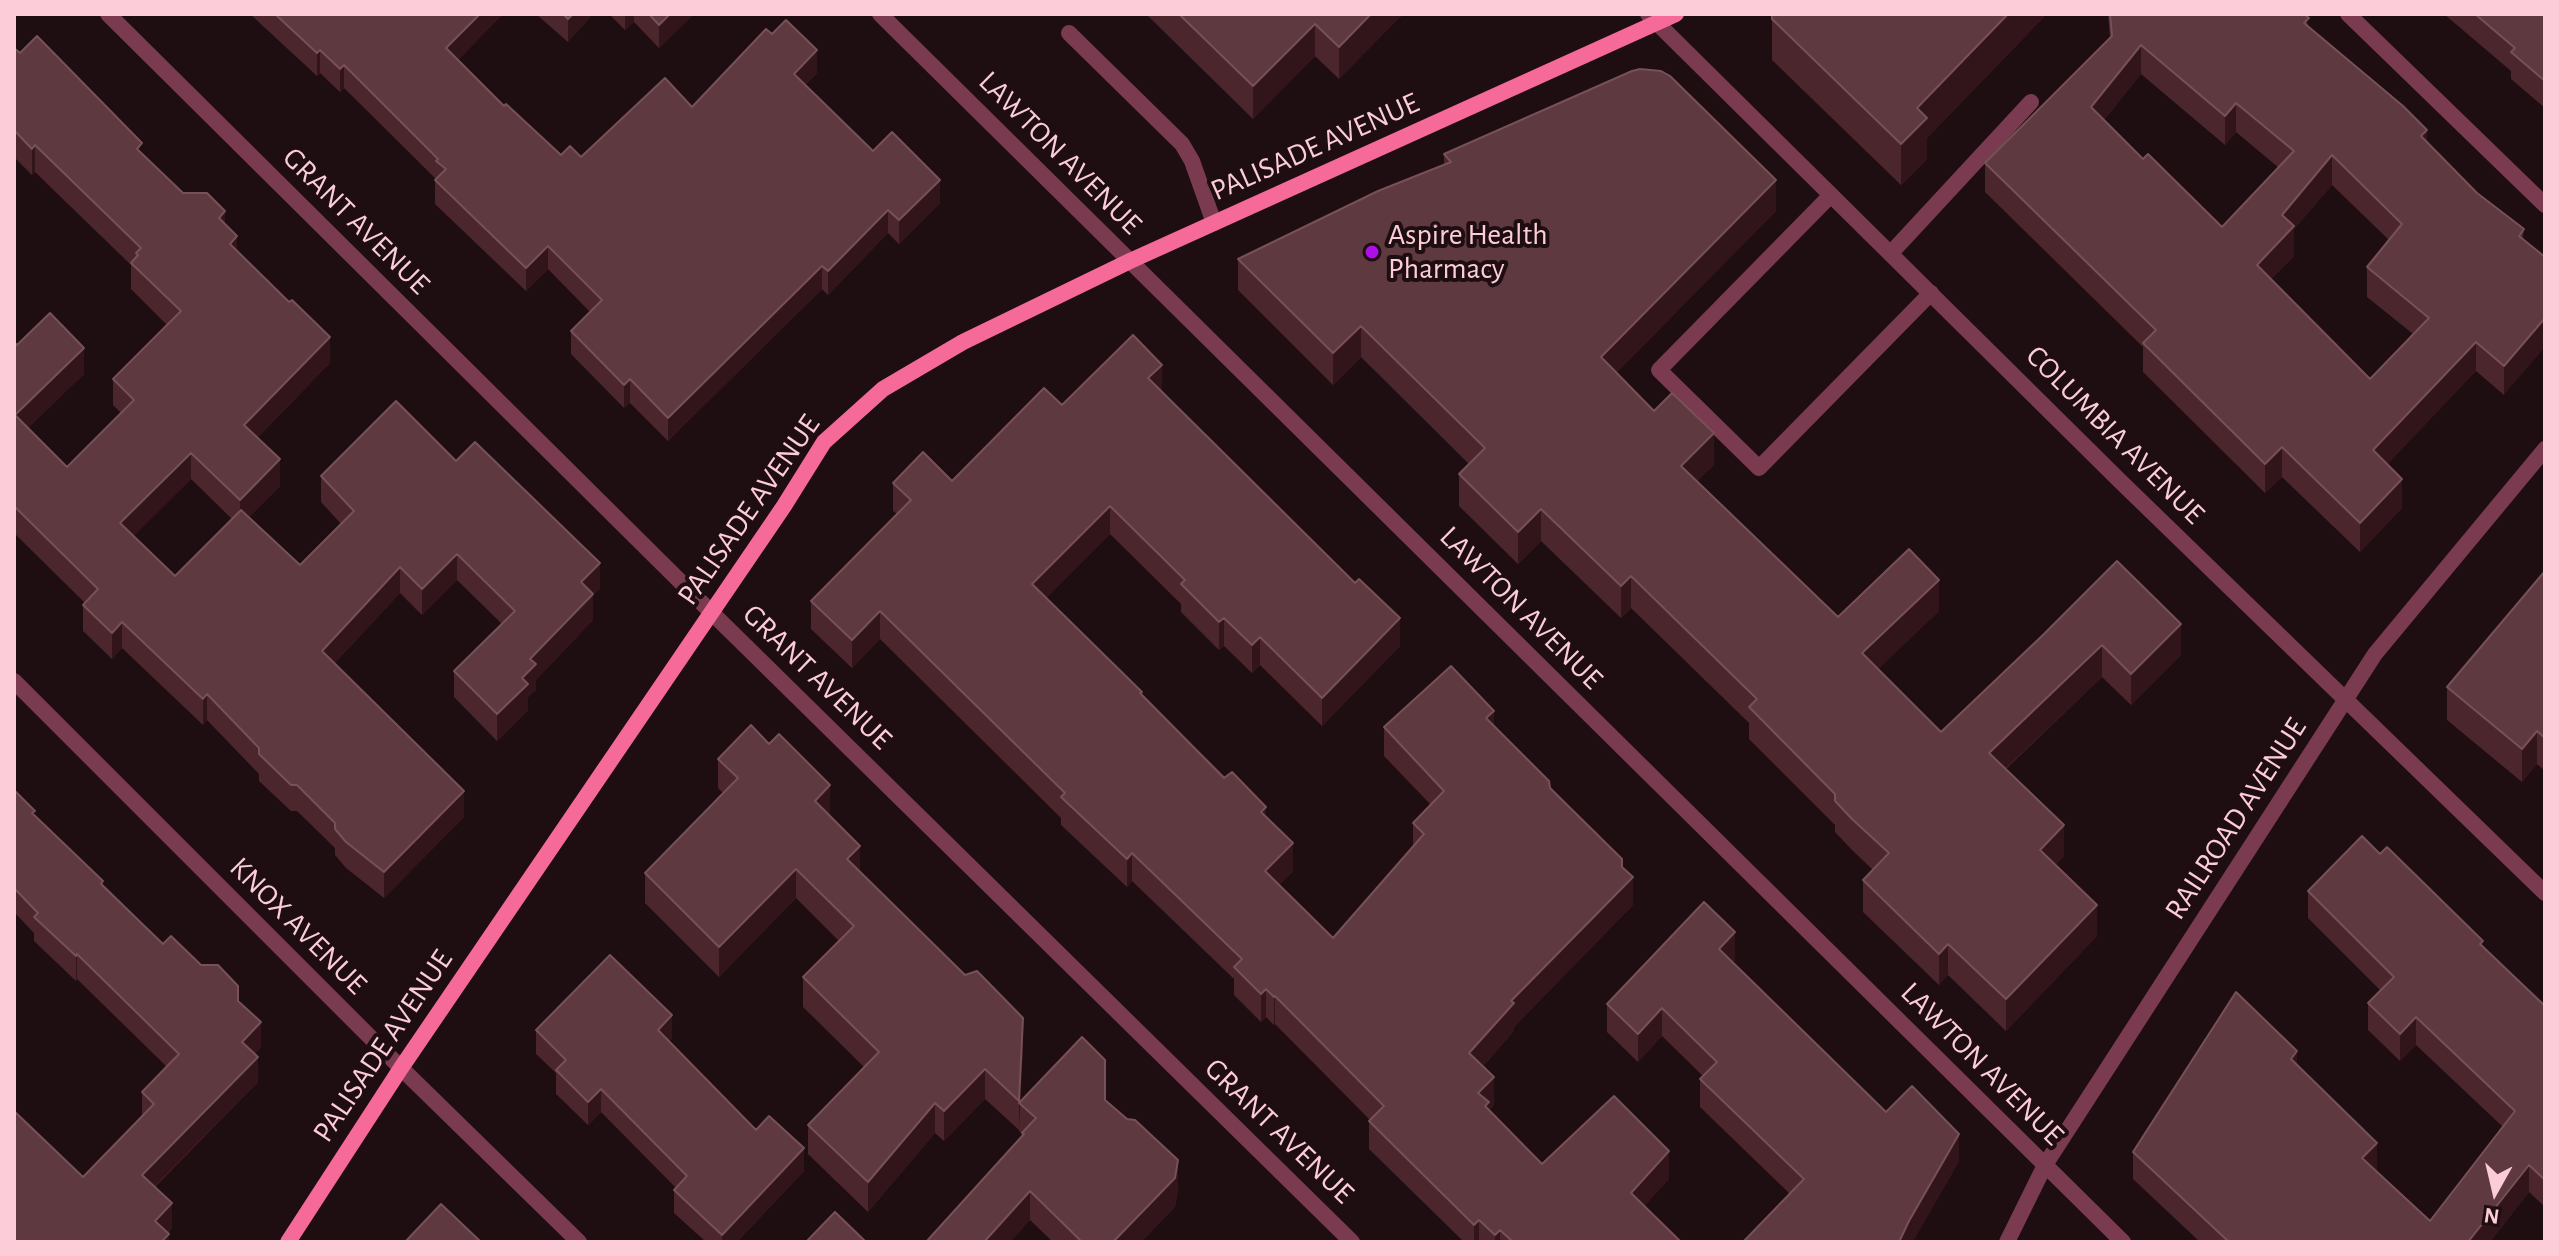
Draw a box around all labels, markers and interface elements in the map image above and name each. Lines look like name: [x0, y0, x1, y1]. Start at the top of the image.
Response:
street label: LAWTON AVENUE: [971, 64, 1149, 242]
street label: PALISADE AVENUE: [1205, 85, 1425, 209]
street label: GRANT AVENUE: [275, 140, 437, 302]
place label: Aspire Health Pharmacy: [1388, 217, 1548, 288]
marker: Aspire Health Pharmacy: [1363, 243, 1381, 261]
street label: COLUMBIA AVENUE: [2018, 338, 2212, 532]
street label: PALISADE AVENUE: [670, 408, 828, 612]
street label: LAWTON AVENUE: [1432, 519, 1610, 697]
street label: GRANT AVENUE: [735, 597, 899, 757]
street label: RAILROAD AVENUE: [2157, 712, 2315, 926]
street label: KNOX AVENUE: [222, 850, 374, 1002]
street label: PALISADE AVENUE: [305, 943, 461, 1149]
street label: LAWTON AVENUE: [1893, 975, 2071, 1153]
street label: GRANT AVENUE: [1197, 1051, 1361, 1211]
north arrow: [2455, 1152, 2535, 1232]
text: N: [2483, 1204, 2501, 1228]

